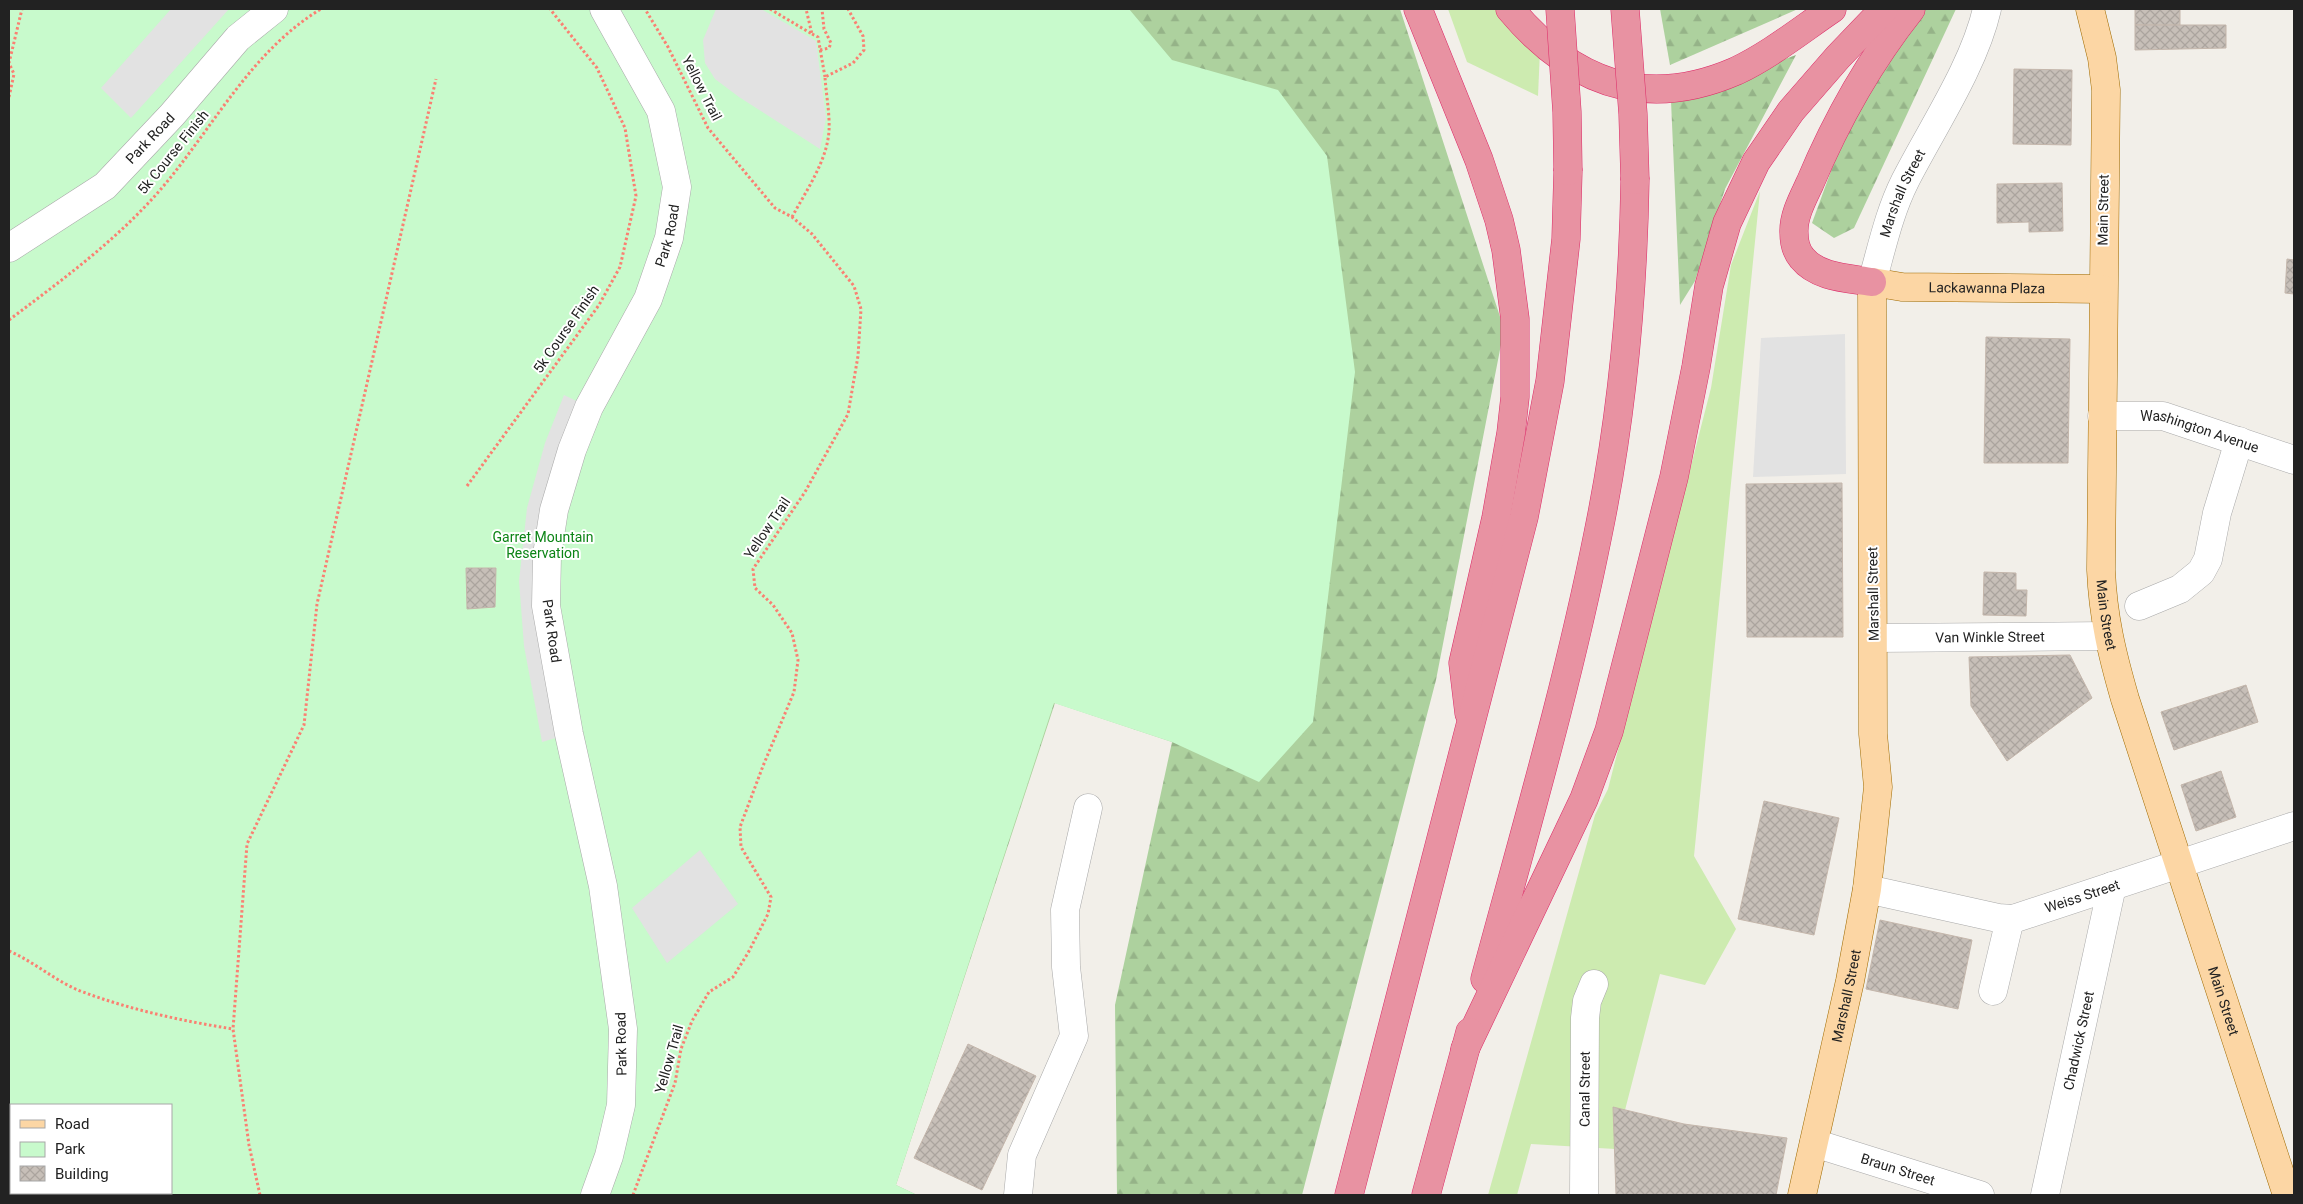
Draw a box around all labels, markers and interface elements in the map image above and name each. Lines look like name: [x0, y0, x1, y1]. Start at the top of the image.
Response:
street label: Yellow Trail: [679, 53, 725, 123]
street label: 5k Course Finish: [134, 107, 212, 197]
street label: Park Road: [122, 109, 178, 167]
street label: Marshall Street: [1877, 146, 1929, 239]
street label: Main Street: [2094, 174, 2112, 246]
street label: Park Road: [652, 203, 682, 269]
street label: Lackawanna Plaza: [1929, 279, 2045, 296]
street label: 5k Course Finish: [530, 282, 602, 376]
street label: Washington Avenue: [2140, 408, 2261, 456]
street label: Yellow Trail: [741, 494, 793, 562]
park label: Garret Mountain Reservation: [493, 529, 593, 561]
street label: Marshall Street: [1864, 546, 1882, 641]
street label: Main Street: [2093, 579, 2120, 652]
street label: Park Road: [540, 598, 564, 664]
street label: Van Winkle Street: [1935, 629, 2045, 645]
street label: Weiss Street: [2043, 876, 2122, 916]
street label: Marshall Street: [1829, 948, 1864, 1044]
street label: Main Street: [2205, 965, 2242, 1038]
street label: Chadwick Street: [2060, 989, 2097, 1092]
street label: Park Road: [612, 1012, 630, 1076]
street label: Yellow Trail: [652, 1023, 686, 1095]
street label: Canal Street: [1576, 1051, 1593, 1127]
legend: [10, 1104, 172, 1194]
text: Road: [55, 1115, 89, 1133]
text: Park: [55, 1140, 86, 1158]
street label: Braun Street: [1859, 1150, 1937, 1189]
text: Building: [55, 1165, 109, 1183]

